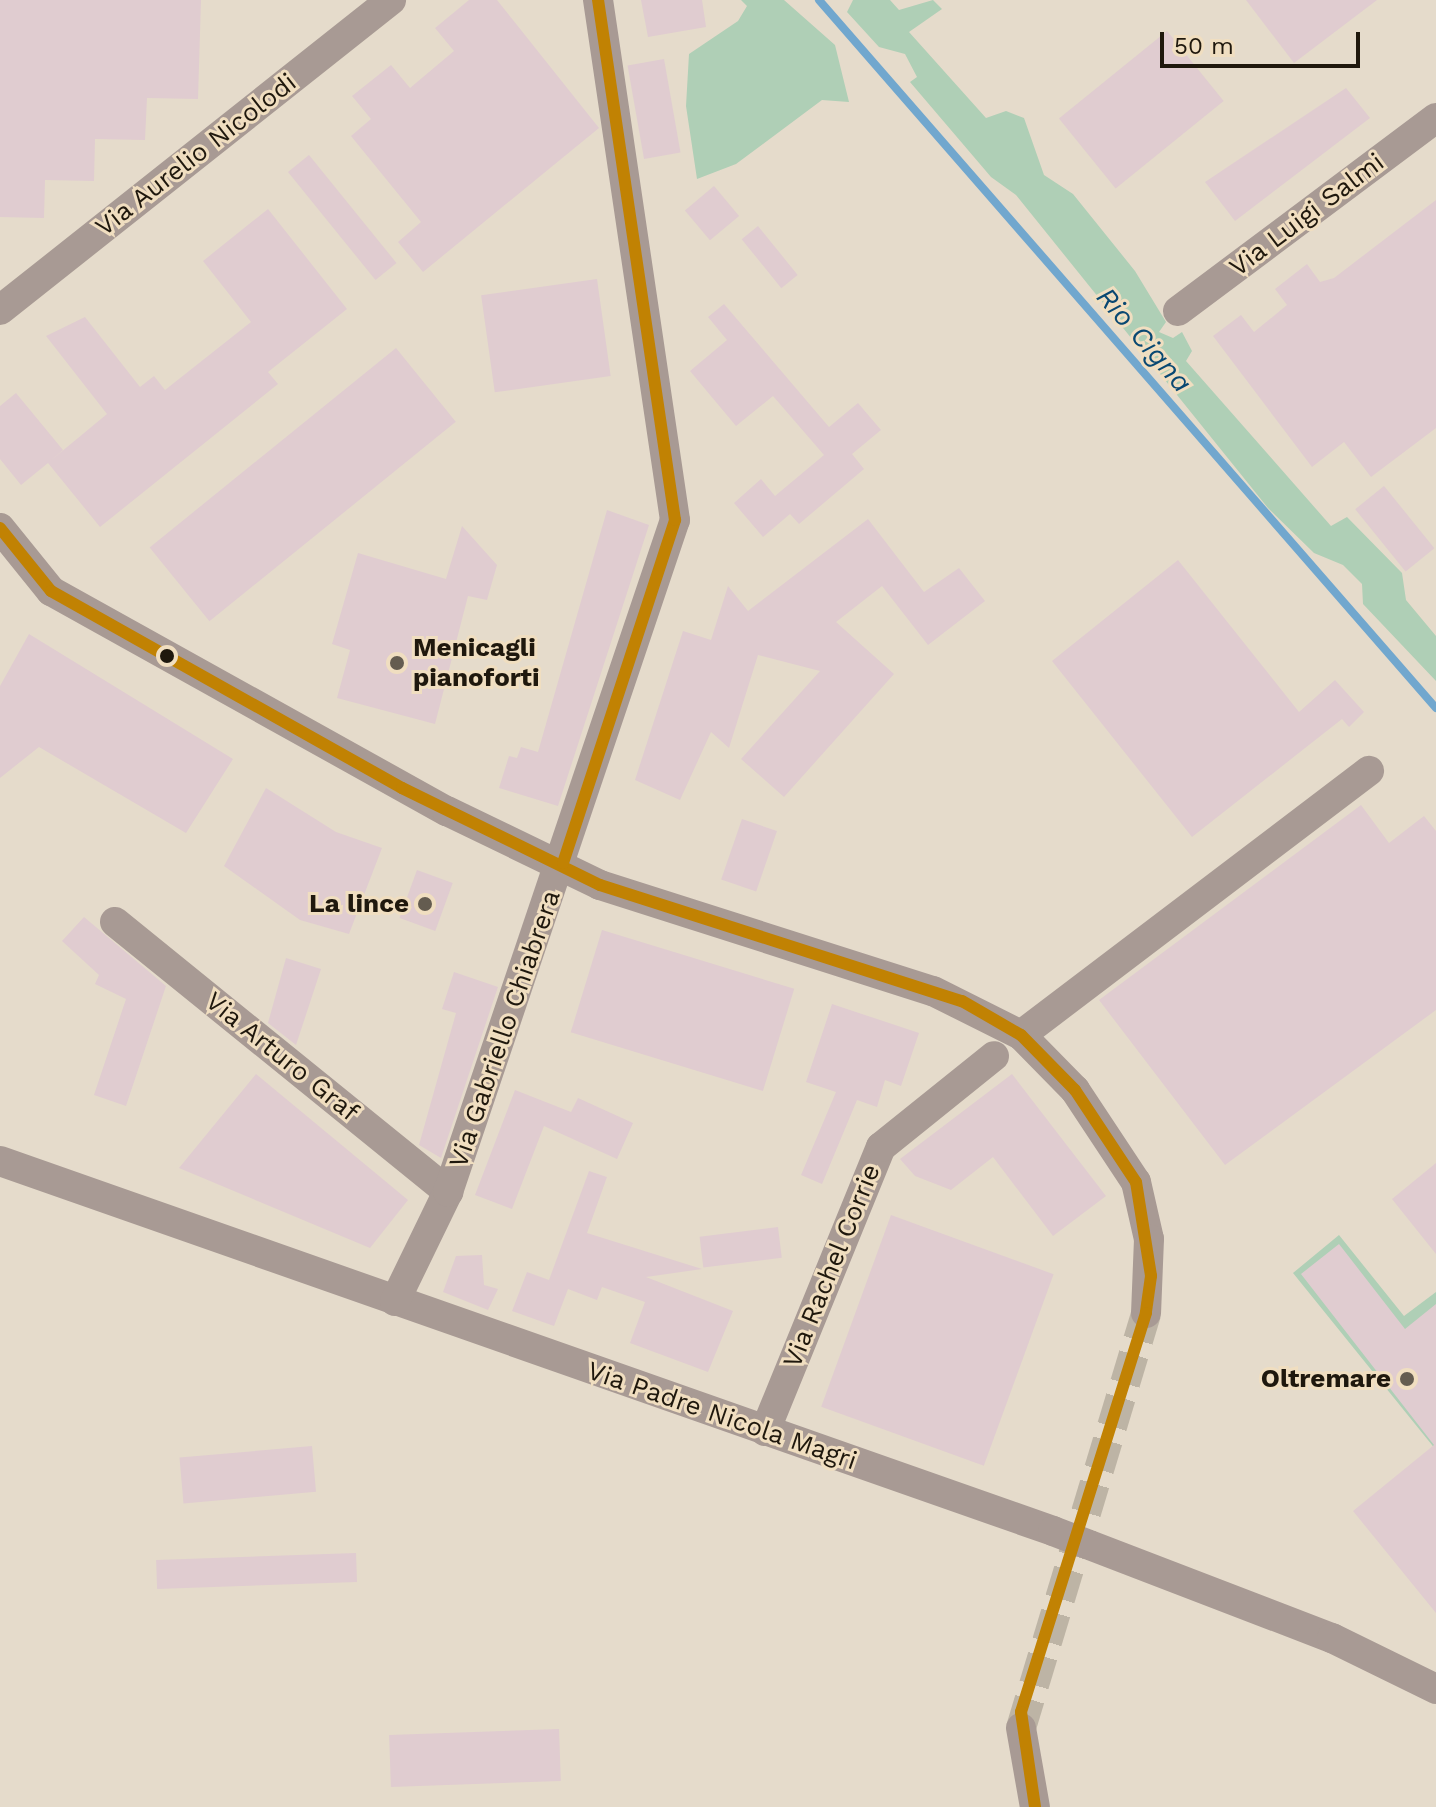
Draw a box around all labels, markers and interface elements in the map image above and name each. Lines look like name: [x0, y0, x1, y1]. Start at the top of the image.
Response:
scale bar: [1164, 16, 1364, 66]
text: 50 m: [1174, 32, 1234, 60]
street label: Via Aurelio Nicolodi: [89, 66, 303, 244]
street label: Via Luigi Salmi: [1223, 147, 1391, 283]
water label: Rio Cigna: [1089, 281, 1199, 399]
place label: Menicagli pianoforti: [413, 632, 540, 694]
unlabelled marker: [159, 648, 175, 664]
marker: Menicagli pianoforti: [388, 654, 406, 672]
street label: Via Gabriello Chiabrera: [443, 886, 567, 1172]
place label: La lince: [309, 888, 409, 920]
marker: La lince: [416, 895, 434, 913]
street label: Via Arturo Graf: [198, 985, 366, 1129]
street label: Via Rachel Corrie: [777, 1159, 887, 1373]
street label: Via Padre Nicola Magri: [583, 1355, 861, 1477]
place label: Oltremare: [1261, 1363, 1391, 1395]
marker: Oltremare: [1398, 1370, 1416, 1388]

